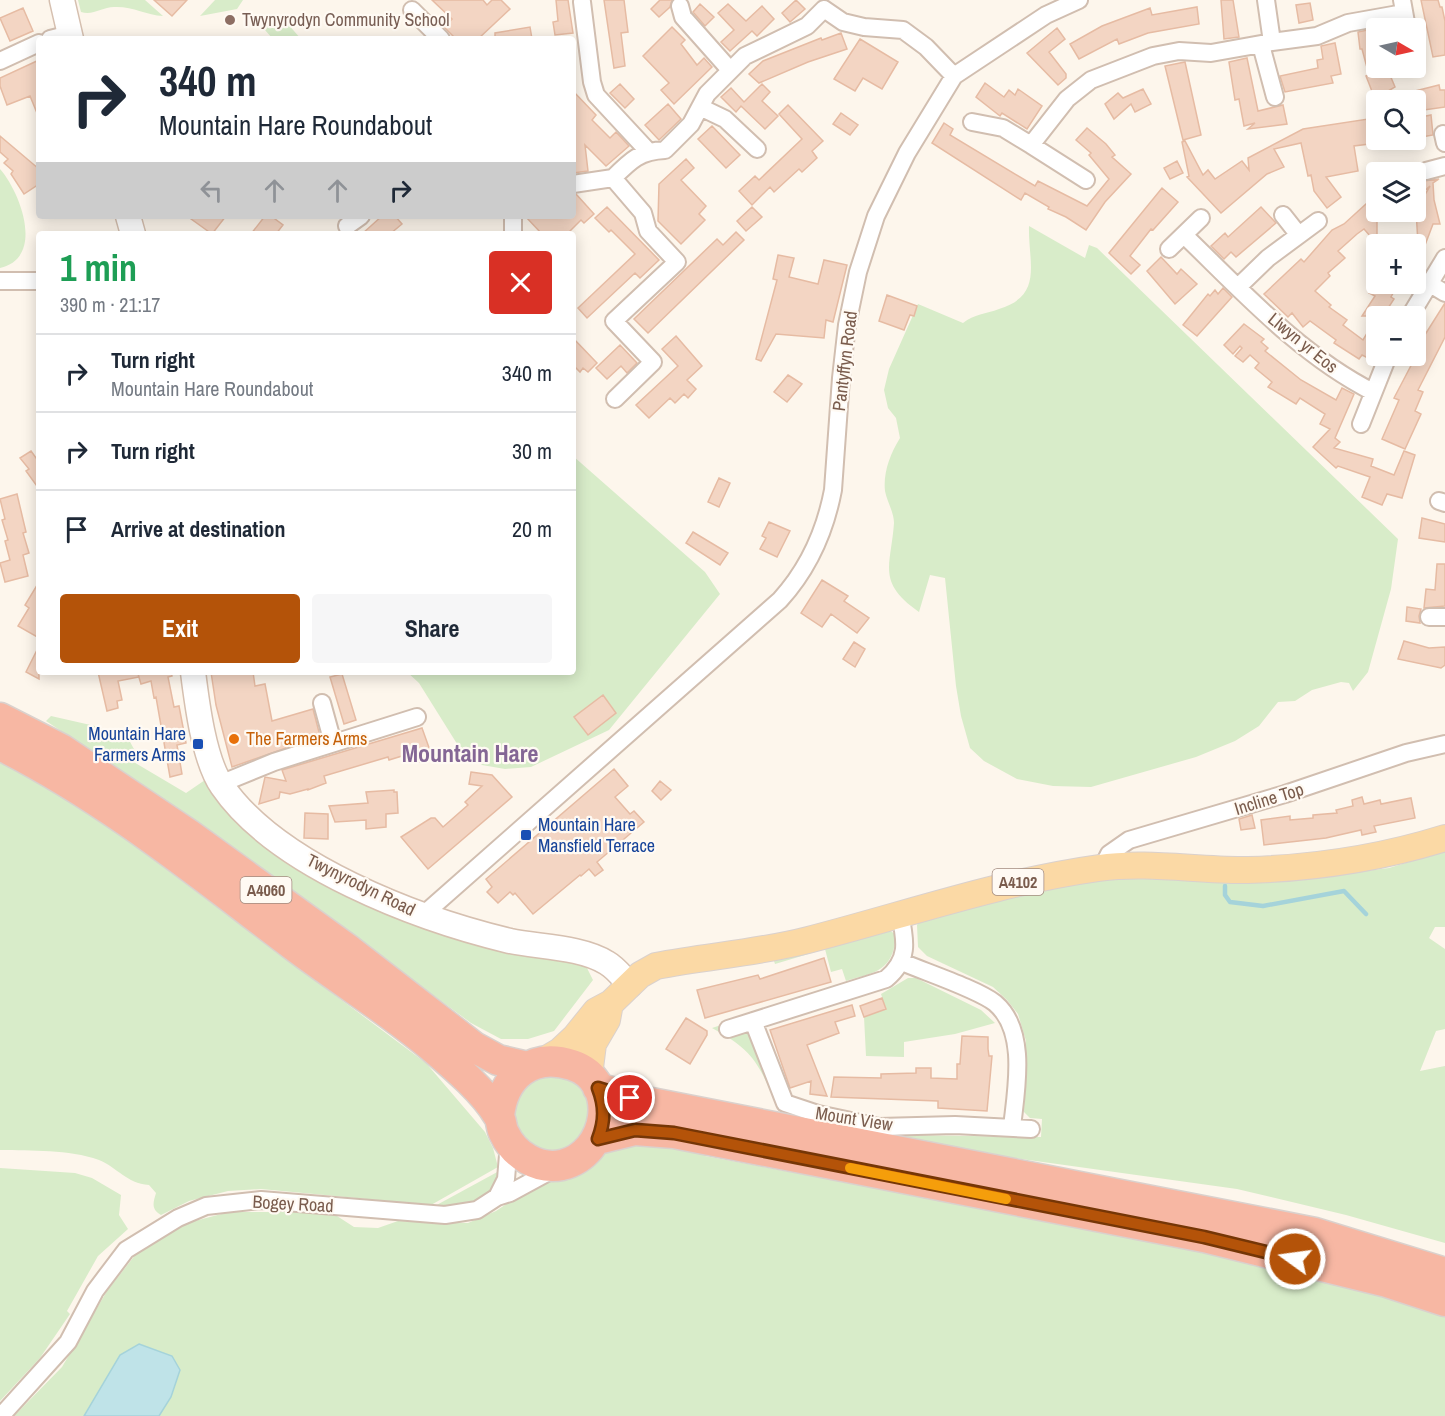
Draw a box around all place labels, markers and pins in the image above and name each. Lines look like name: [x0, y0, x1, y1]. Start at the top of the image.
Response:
place label: Twynyrodyn Community School: [242, 7, 450, 32]
marker: Twynyrodyn Community School: [223, 13, 237, 27]
place label: Mountain Hare Farmers Arms: [88, 721, 186, 767]
place label: The Farmers Arms: [246, 726, 367, 751]
marker: The Farmers Arms: [227, 732, 241, 746]
marker: Mountain Hare Farmers Arms: [191, 737, 205, 751]
place label: Mountain Hare Mansfield Terrace: [538, 812, 655, 858]
marker: Mountain Hare Mansfield Terrace: [519, 828, 533, 842]
pin: [604, 1072, 655, 1123]

